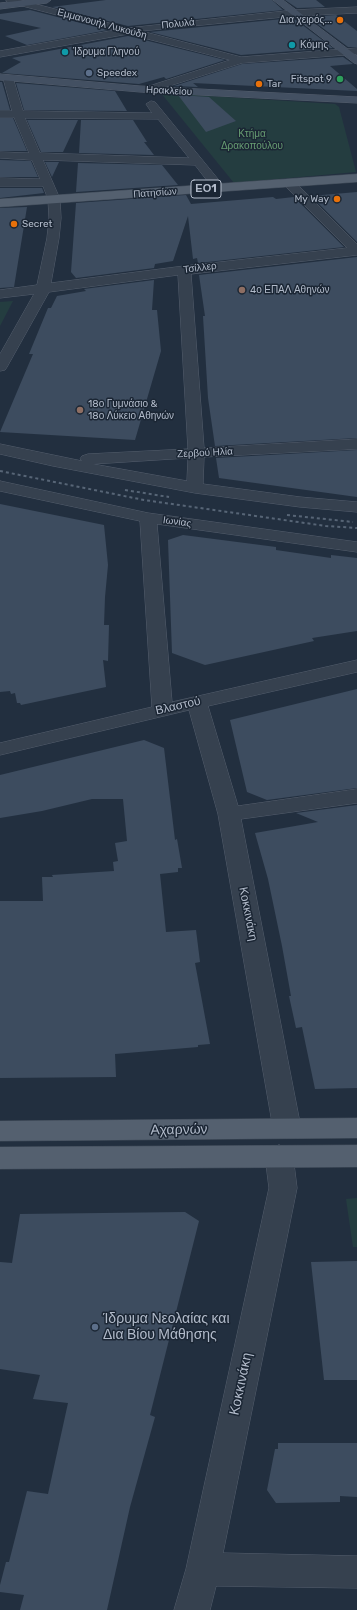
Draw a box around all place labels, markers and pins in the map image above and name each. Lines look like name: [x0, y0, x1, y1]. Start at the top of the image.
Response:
place label: Δια χειρός...: [279, 14, 332, 26]
marker: Δια χειρός...: [335, 15, 345, 25]
place label: Κόμης: [300, 39, 328, 51]
marker: Κόμης: [287, 40, 297, 50]
place label: Ίδρυμα Γληνού: [73, 46, 140, 58]
marker: Ίδρυμα Γληνού: [60, 47, 70, 57]
place label: Speedex: [97, 67, 137, 79]
marker: Speedex: [84, 68, 94, 78]
place label: Fitspot 9: [291, 73, 332, 85]
marker: Fitspot 9: [335, 74, 345, 84]
place label: Tar: [267, 78, 281, 90]
marker: Tar: [254, 79, 264, 89]
place label: My Way: [294, 193, 329, 205]
marker: My Way: [332, 194, 342, 204]
place label: Secret: [22, 218, 53, 230]
marker: Secret: [9, 219, 19, 229]
place label: 4ο ΕΠΑΛ Αθηνών: [250, 284, 330, 296]
marker: 4ο ΕΠΑΛ Αθηνών: [237, 285, 247, 295]
place label: 18ο Γυμνάσιο & 18ο Λύκειο Αθηνών: [88, 398, 174, 422]
marker: 18ο Γυμνάσιο & 18ο Λύκειο Αθηνών: [75, 405, 85, 415]
place label: Ίδρυμα Νεολαίας και Δια Βίου Μάθησης: [103, 1311, 230, 1344]
marker: Ίδρυμα Νεολαίας και Δια Βίου Μάθησης: [90, 1322, 100, 1332]

